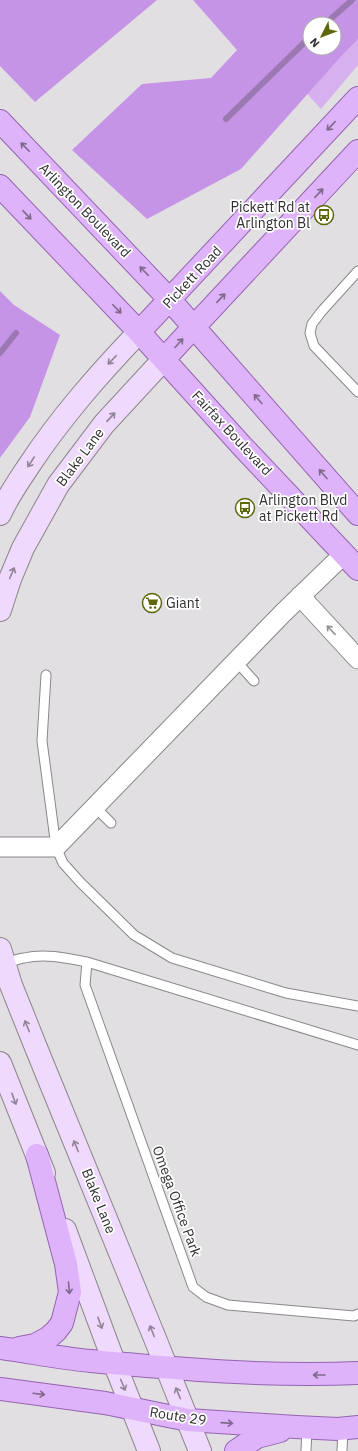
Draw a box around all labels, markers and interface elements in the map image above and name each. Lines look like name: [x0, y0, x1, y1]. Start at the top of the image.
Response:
north arrow: [302, 16, 342, 56]
text: N: [307, 35, 322, 50]
one-way arrow: [327, 121, 336, 132]
one-way arrow: [20, 142, 30, 152]
street label: Arlington Boulevard: [35, 159, 135, 261]
one-way arrow: [314, 188, 324, 198]
place label: Pickett Rd at Arlington Bl: [231, 198, 310, 232]
bus stop icon: Pickett Rd at Arlington Bl: [313, 204, 335, 226]
one-way arrow: [22, 210, 32, 220]
street label: Pickett Road: [158, 242, 226, 312]
one-way arrow: [139, 266, 149, 276]
one-way arrow: [216, 293, 225, 303]
one-way arrow: [112, 304, 122, 313]
one-way arrow: [174, 338, 183, 348]
one-way arrow: [107, 355, 117, 365]
street label: Fairfax Boulevard: [188, 387, 276, 479]
one-way arrow: [253, 394, 262, 404]
one-way arrow: [106, 412, 116, 422]
street label: Blake Lane: [52, 424, 108, 490]
one-way arrow: [27, 456, 35, 468]
one-way arrow: [319, 469, 328, 480]
place label: Arlington Blvd at Pickett Rd: [259, 491, 347, 525]
bus stop icon: Arlington Blvd at Pickett Rd: [234, 497, 256, 519]
one-way arrow: [9, 568, 16, 580]
supermarket icon: Giant: [141, 592, 163, 614]
place label: Giant: [166, 594, 200, 612]
one-way arrow: [327, 625, 336, 635]
one-way arrow: [23, 1020, 30, 1032]
one-way arrow: [10, 1093, 18, 1105]
one-way arrow: [72, 1141, 80, 1153]
street label: Omega Office Park: [149, 1143, 206, 1259]
street label: Blake Lane: [78, 1166, 120, 1236]
one-way arrow: [65, 1281, 72, 1294]
one-way arrow: [97, 1316, 104, 1329]
one-way arrow: [148, 1325, 156, 1337]
one-way arrow: [313, 1371, 326, 1379]
one-way arrow: [120, 1379, 127, 1391]
one-way arrow: [173, 1388, 181, 1400]
one-way arrow: [32, 1390, 45, 1398]
street label: Route 29: [148, 1403, 208, 1429]
one-way arrow: [220, 1419, 233, 1426]

